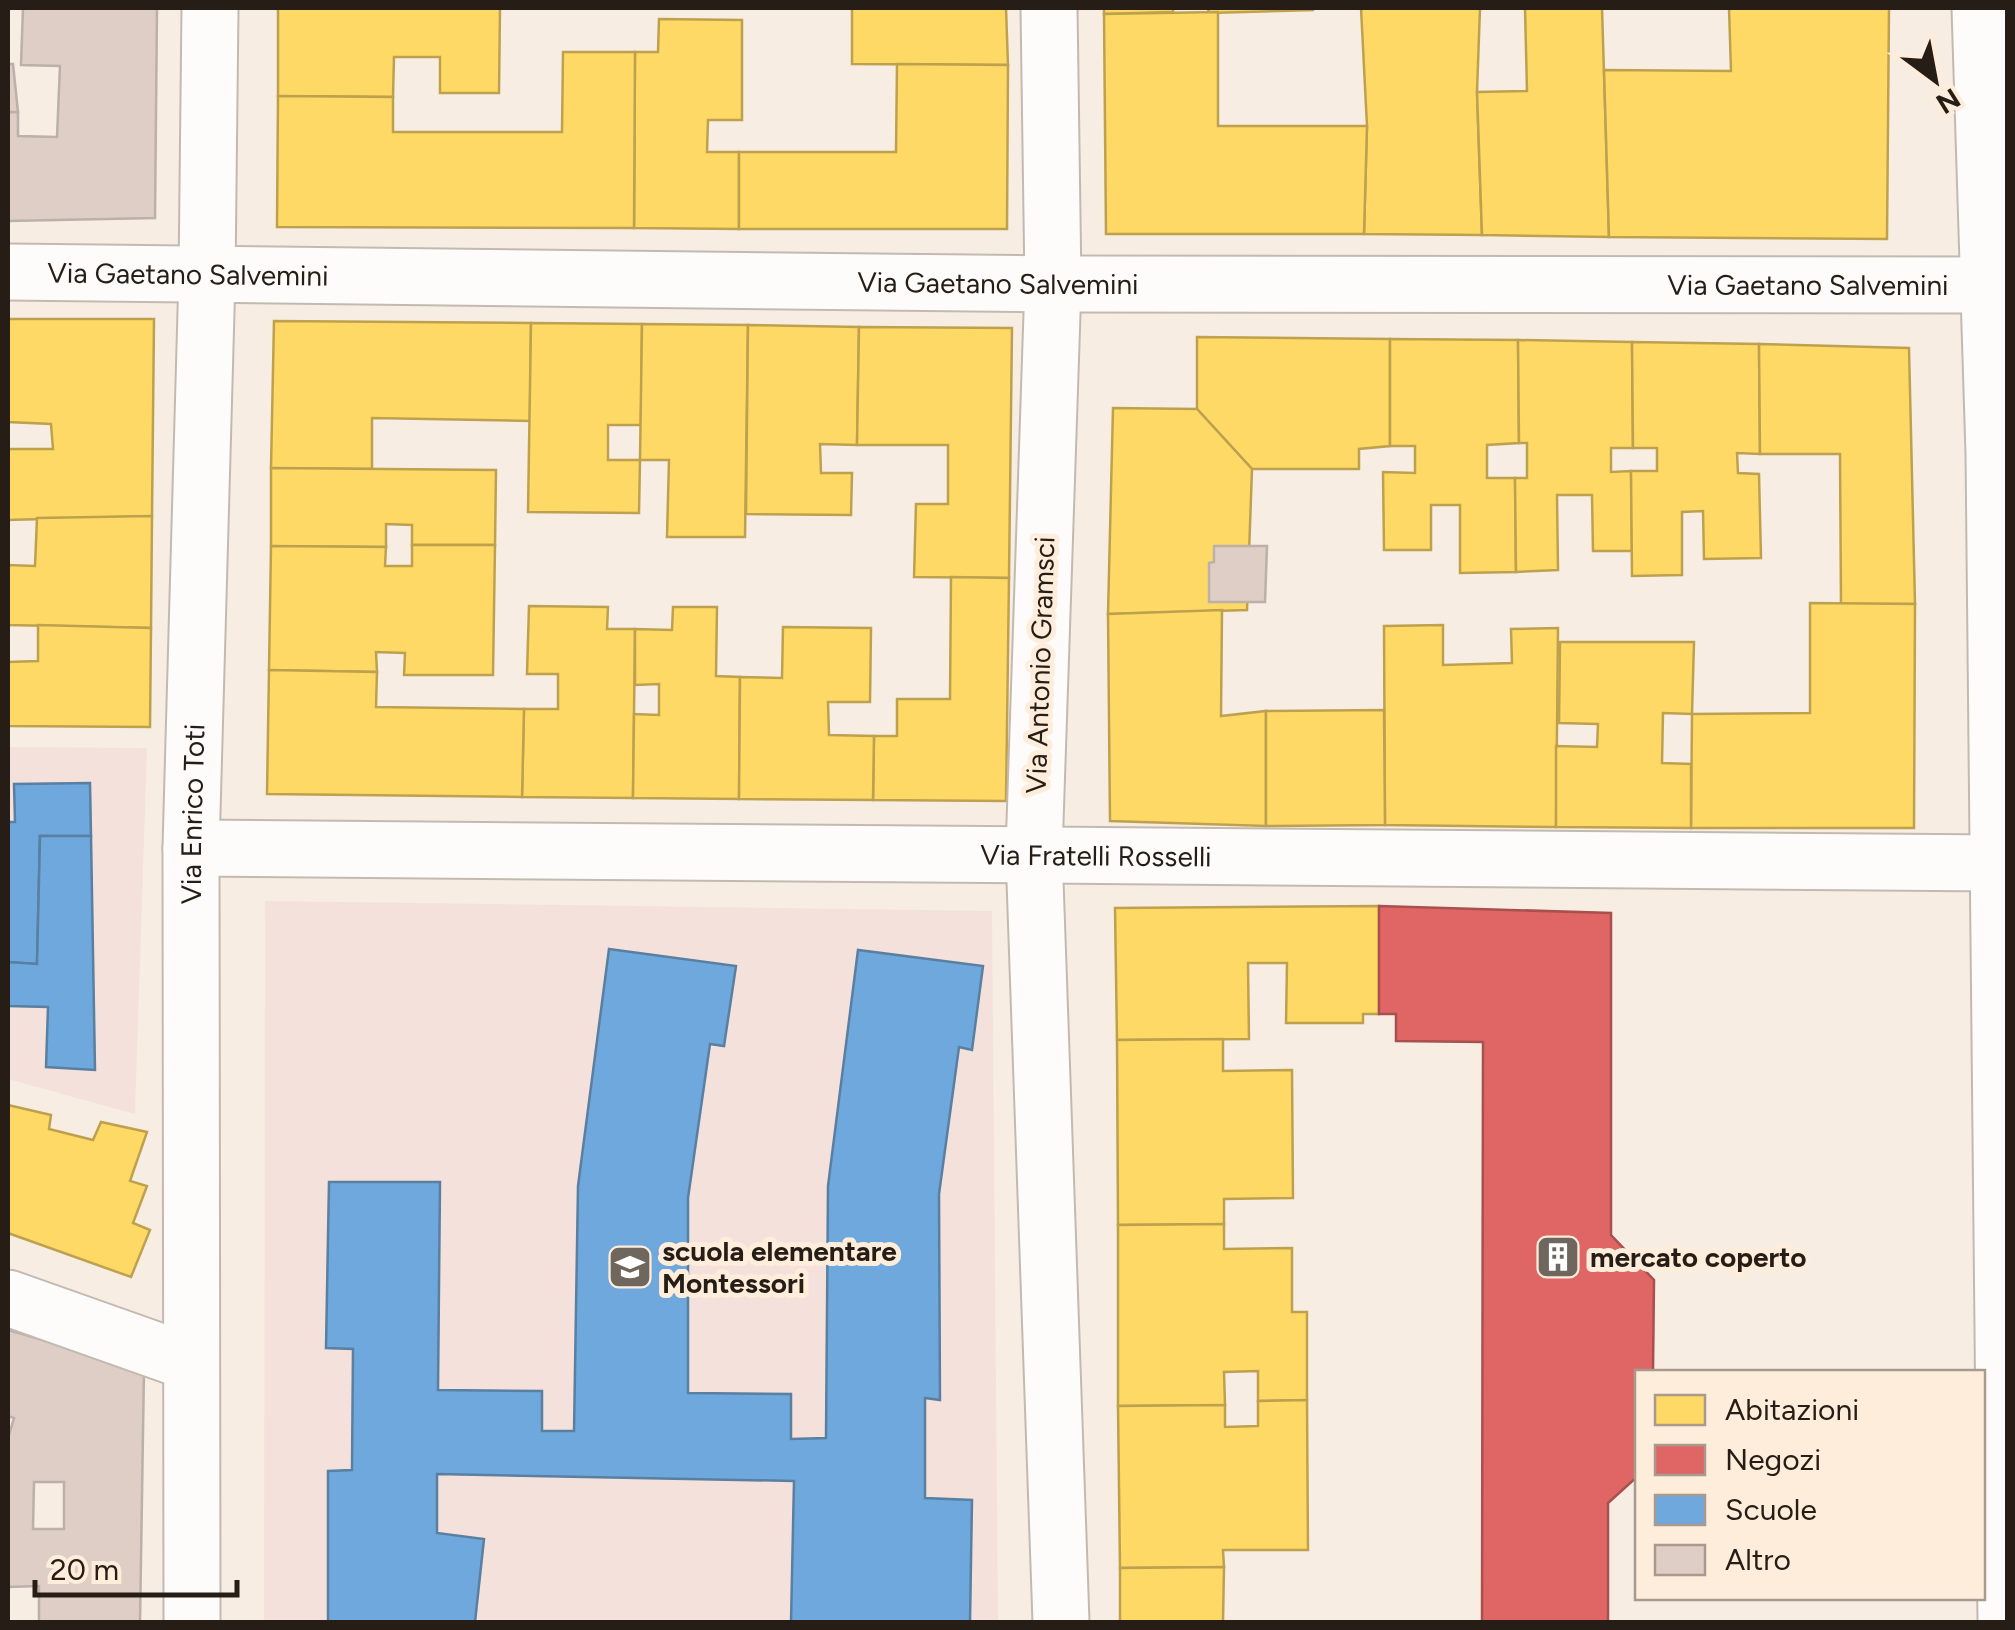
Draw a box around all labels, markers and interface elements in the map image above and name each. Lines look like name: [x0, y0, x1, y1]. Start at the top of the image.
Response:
north arrow: [1885, 30, 1985, 130]
text: N: [1930, 81, 1966, 121]
street label: Via Gaetano Salvemini: [47, 255, 329, 293]
street label: Via Gaetano Salvemini: [857, 265, 1139, 301]
street label: Via Gaetano Salvemini: [1667, 268, 1949, 302]
street label: Via Antonio Gramsci: [1019, 536, 1061, 794]
street label: Via Enrico Toti: [174, 723, 211, 904]
street label: Via Fratelli Rosselli: [980, 838, 1212, 873]
place label: scuola elementare Montessori: [662, 1234, 897, 1300]
building icon: mercato coperto: [1535, 1234, 1581, 1280]
place label: mercato coperto: [1590, 1240, 1806, 1274]
school or university icon: scuola elementare Montessori: [607, 1244, 653, 1290]
legend: [1635, 1370, 1985, 1600]
text: Abitazioni: [1725, 1391, 1859, 1428]
text: Negozi: [1725, 1441, 1821, 1478]
text: Scuole: [1725, 1491, 1817, 1528]
scale bar: [35, 1535, 238, 1597]
text: Altro: [1725, 1541, 1791, 1578]
text: 20 m: [50, 1551, 119, 1588]

